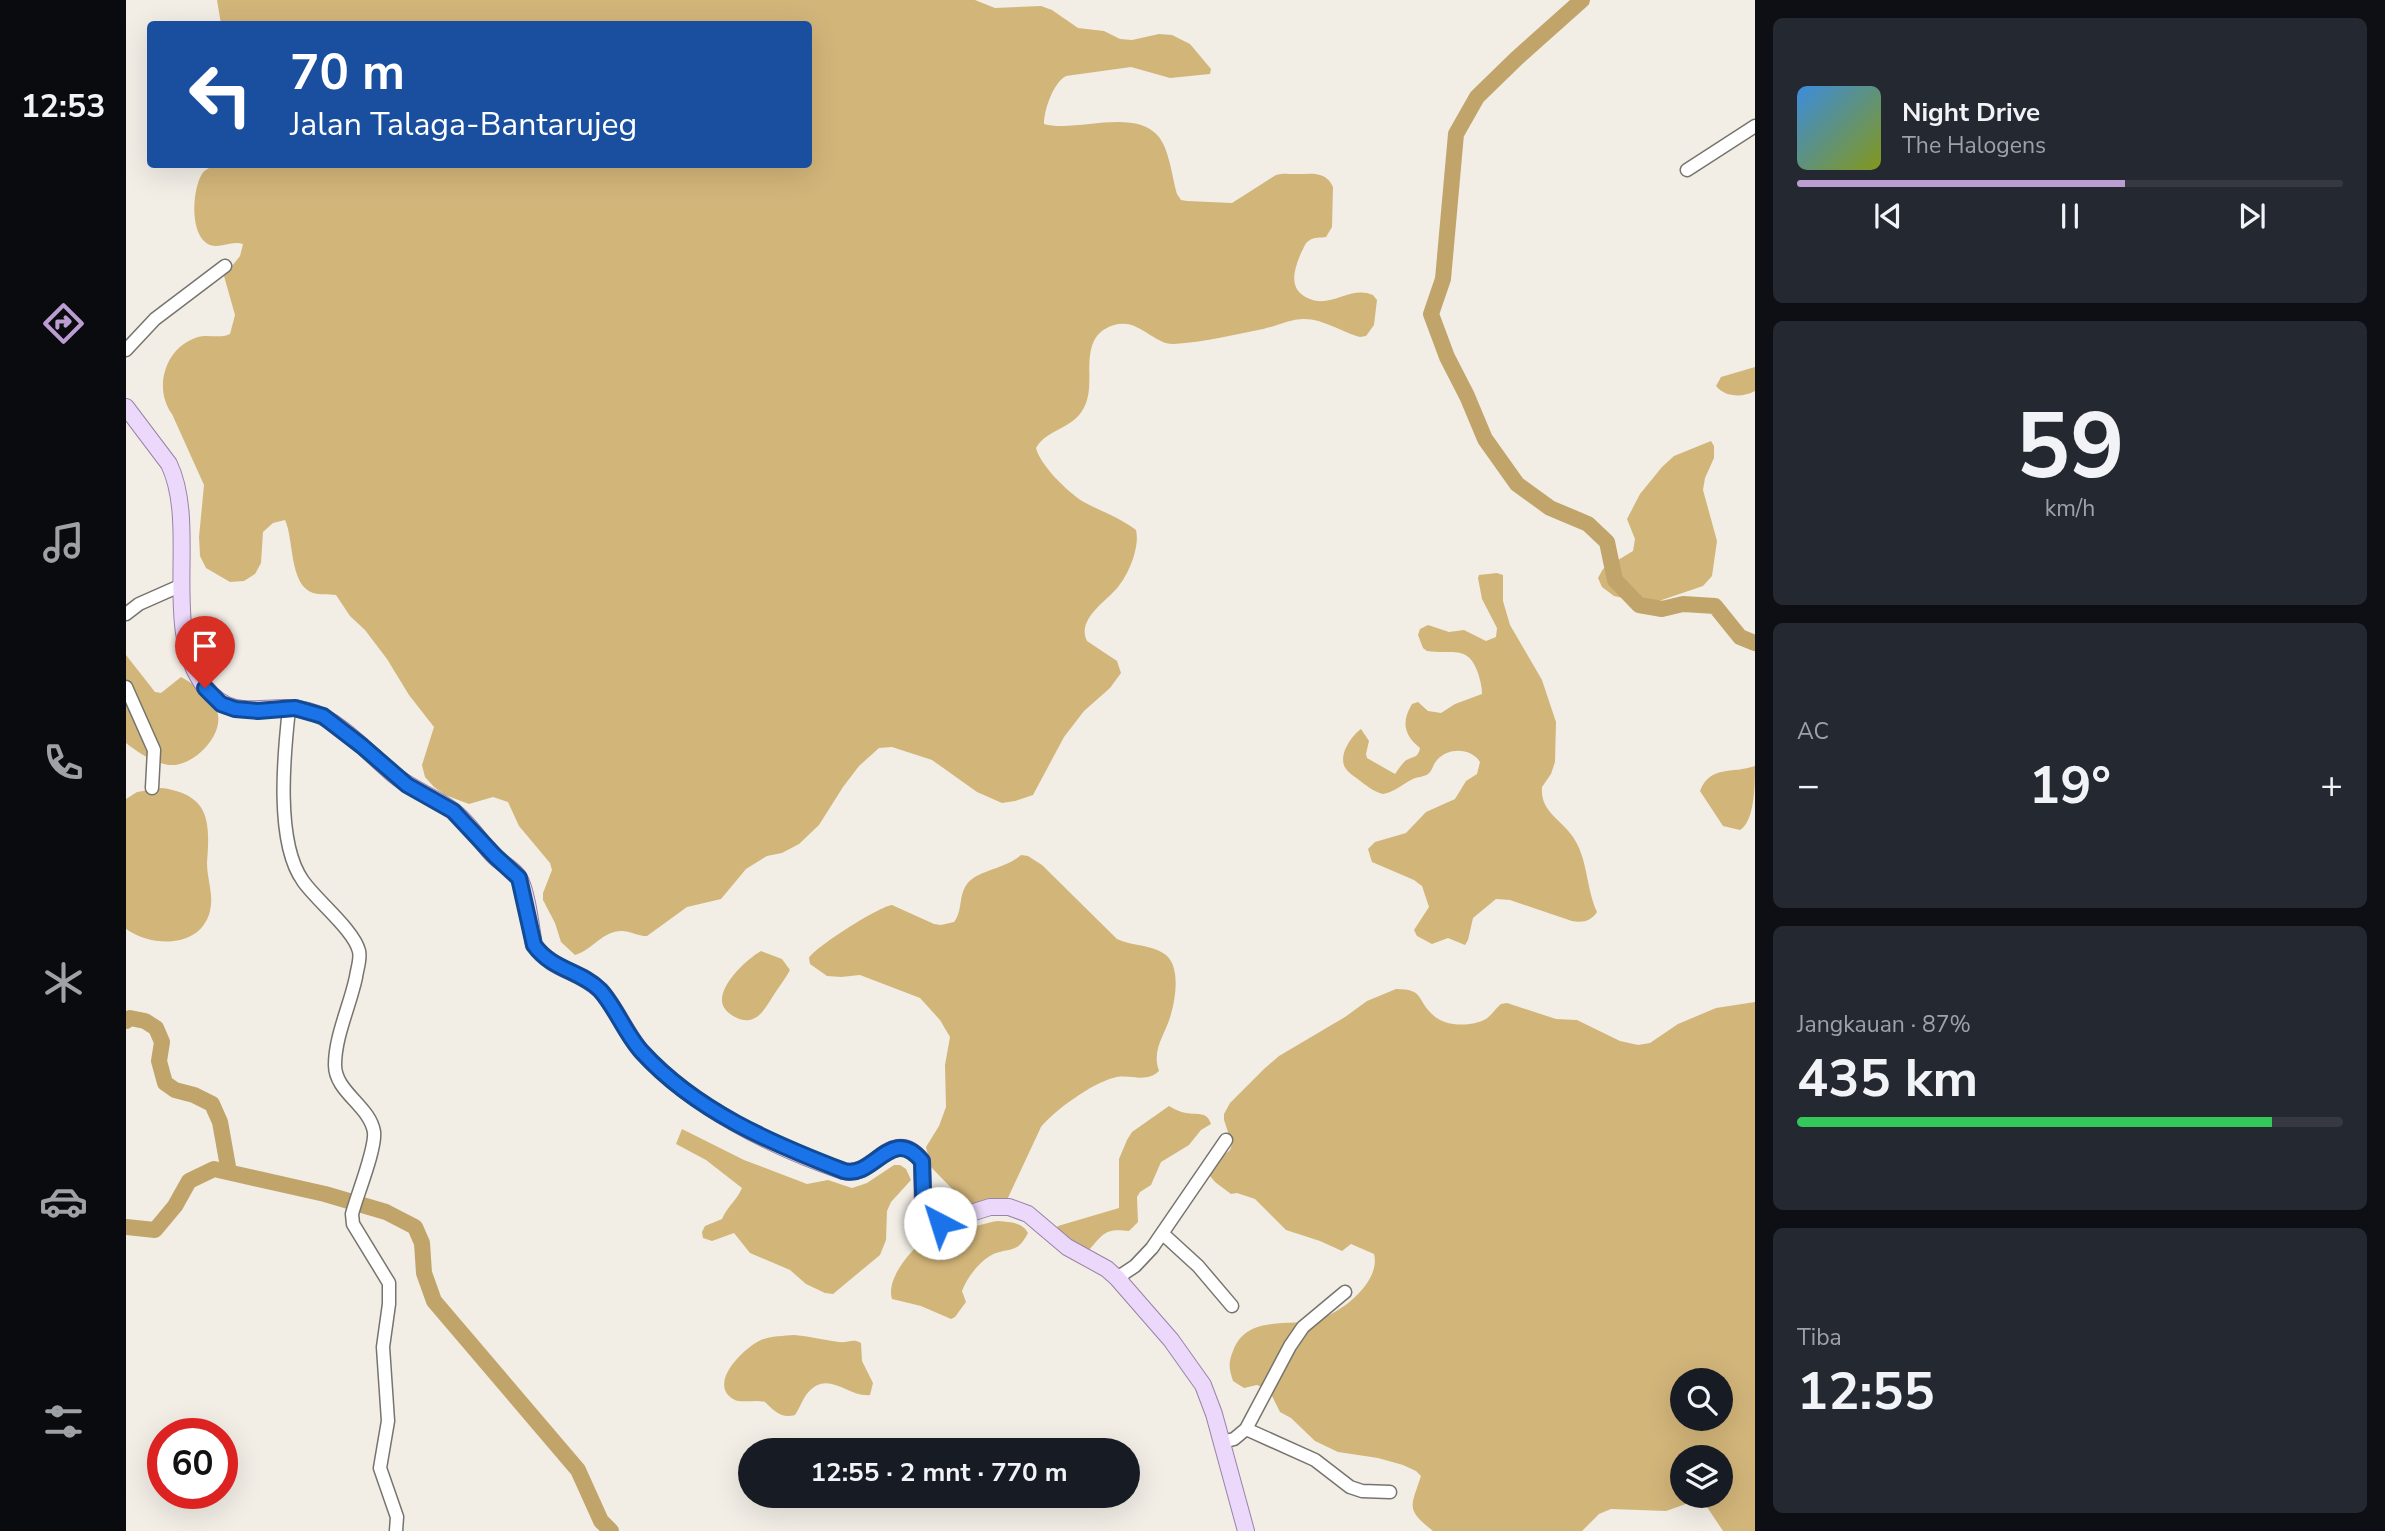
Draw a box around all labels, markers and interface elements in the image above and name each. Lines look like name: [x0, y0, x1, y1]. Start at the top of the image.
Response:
text: 70 m: [290, 39, 405, 106]
icon: left: [175, 49, 266, 140]
text: 12:53: [21, 85, 105, 128]
text: Night Drive: [1902, 95, 2040, 130]
text: Jalan Talaga-Bantarujeg: [290, 103, 637, 146]
text: The Halogens: [1902, 130, 2046, 161]
icon: previous: [1869, 197, 1907, 235]
icon: pause: [2051, 197, 2089, 235]
icon: next: [2233, 197, 2271, 235]
icon: directions: [39, 299, 88, 348]
text: 59: [2015, 385, 2125, 509]
text: km/h: [2045, 493, 2095, 524]
icon: music: [39, 518, 88, 567]
pin: [175, 616, 235, 688]
icon: arrive: [186, 627, 224, 665]
text: AC: [1797, 716, 1829, 747]
icon: phone: [39, 738, 88, 787]
text: 19°: [2029, 750, 2111, 821]
text: −: [1797, 760, 1820, 811]
text: +: [2320, 760, 2343, 811]
icon: climate: [39, 958, 88, 1007]
text: Jangkauan · 87%: [1797, 1009, 1971, 1040]
text: 435 km: [1797, 1043, 1978, 1114]
icon: car: [39, 1177, 88, 1226]
position arrow: [903, 1186, 977, 1260]
text: Tiba: [1797, 1322, 1842, 1353]
text: 12:55: [1797, 1356, 1935, 1427]
map controls: [1670, 1368, 1733, 1508]
button: search: [1670, 1368, 1733, 1431]
icon: filters: [39, 1397, 88, 1446]
speed limit sign: 60: [147, 1418, 238, 1509]
button: layers: [1670, 1445, 1733, 1508]
text: 12:55 · 2 mnt · 770 m: [810, 1455, 1068, 1490]

